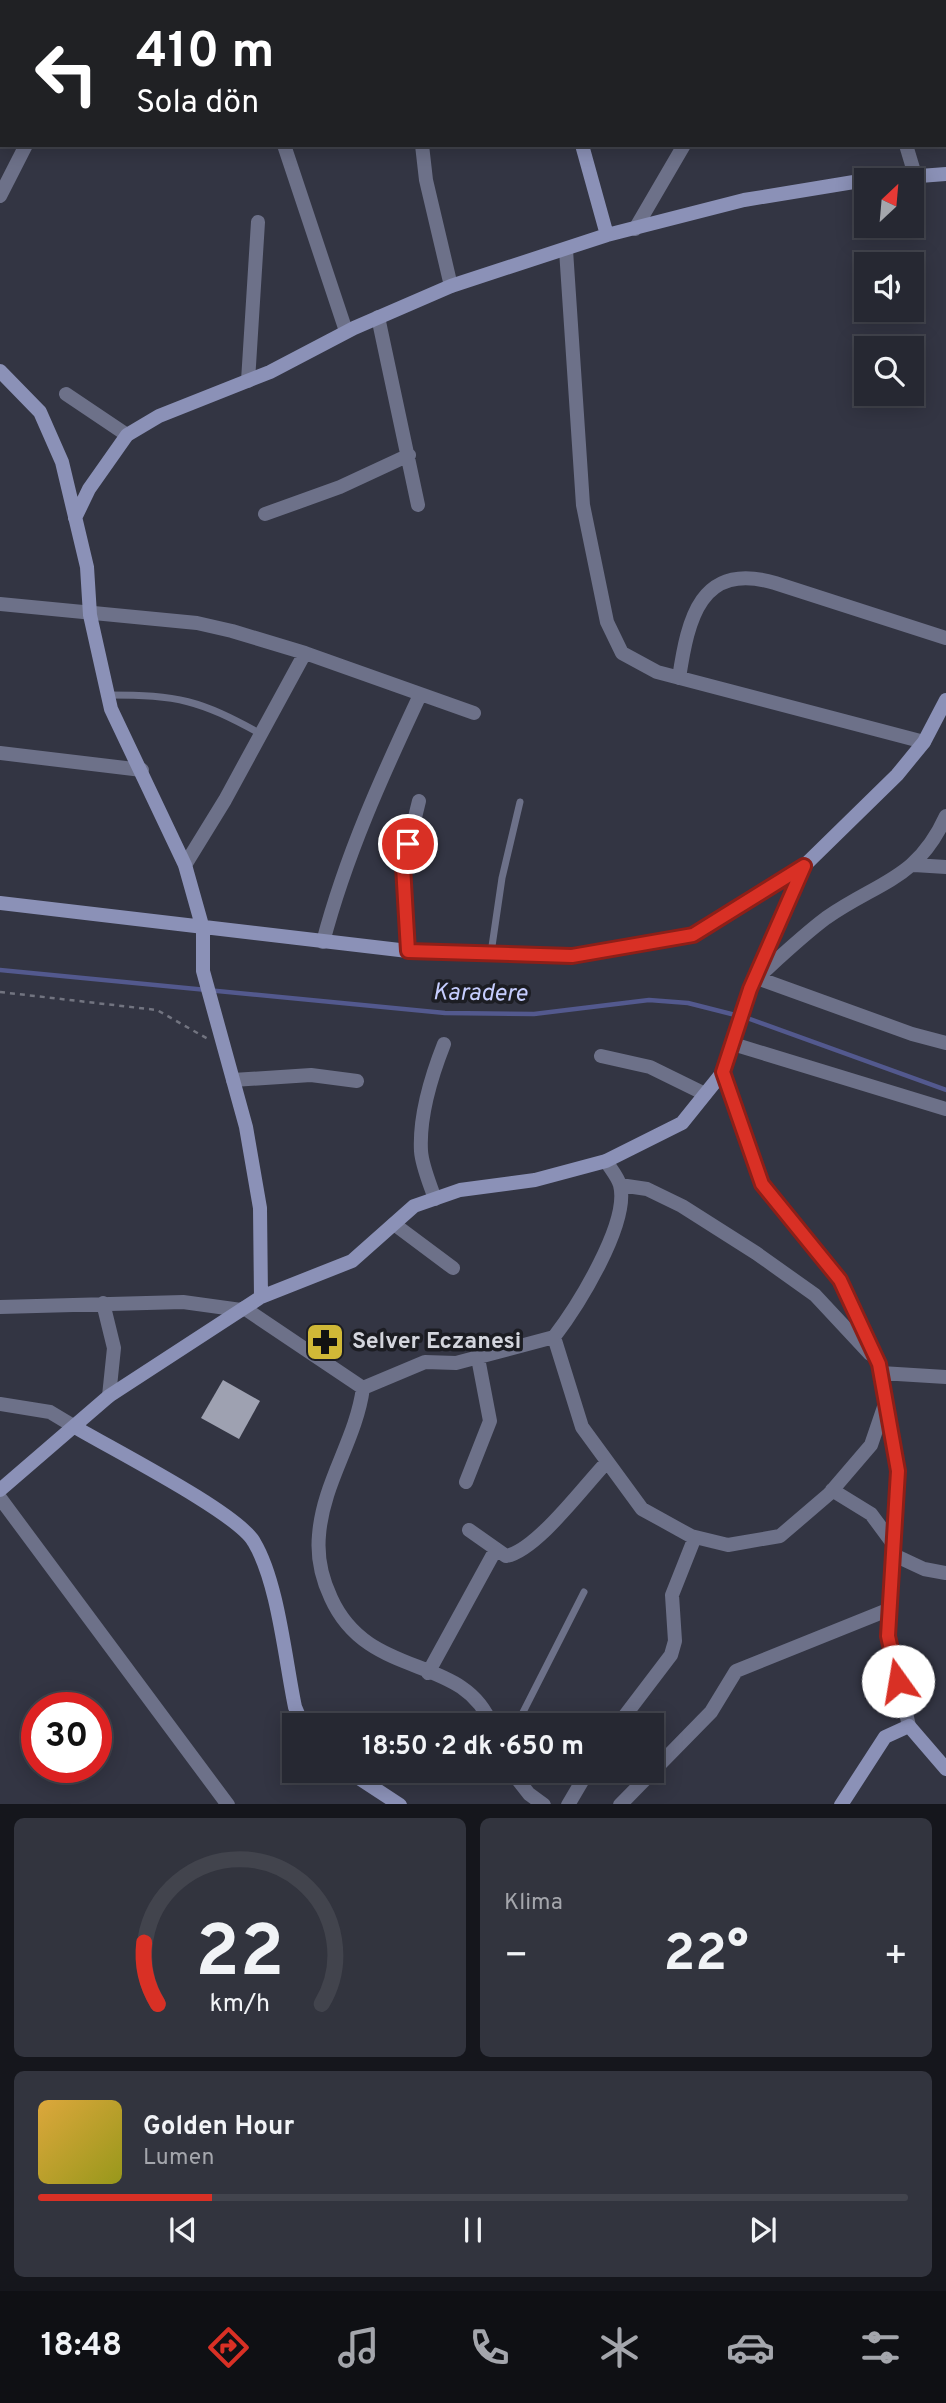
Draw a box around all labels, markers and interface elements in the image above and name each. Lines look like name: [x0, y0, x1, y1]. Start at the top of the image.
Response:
text: 410 m: [136, 23, 274, 85]
icon: left: [21, 28, 112, 119]
text: Sola dön: [136, 84, 259, 124]
north arrow: [854, 168, 924, 238]
map controls: [854, 168, 924, 406]
button: sound: [854, 252, 924, 322]
button: search: [854, 336, 924, 406]
pin: [378, 814, 438, 874]
icon: arrive: [389, 825, 427, 863]
water label: Karadere: [432, 978, 528, 1010]
pharmacy icon: Selver Eczanesi: [304, 1321, 346, 1363]
place label: Selver Eczanesi: [352, 1328, 521, 1357]
position arrow: [861, 1644, 935, 1718]
speed limit sign: 30: [21, 1692, 112, 1783]
text: 18:50 · 2 dk · 650 m: [362, 1731, 584, 1764]
text: Klima: [504, 1889, 563, 1918]
text: 22: [195, 1910, 285, 2002]
text: 22°: [663, 1923, 749, 1989]
text: −: [504, 1933, 529, 1982]
text: +: [883, 1933, 908, 1982]
text: km/h: [210, 1988, 270, 2020]
text: Golden Hour: [143, 2111, 294, 2144]
text: Lumen: [143, 2144, 214, 2173]
icon: previous: [164, 2211, 202, 2249]
icon: pause: [454, 2211, 492, 2249]
icon: next: [744, 2211, 782, 2249]
icon: directions: [204, 2323, 253, 2372]
icon: music: [334, 2323, 383, 2372]
icon: phone: [465, 2323, 514, 2372]
icon: climate: [595, 2323, 644, 2372]
icon: car: [726, 2323, 775, 2372]
icon: filters: [856, 2323, 905, 2372]
text: 18:48: [41, 2327, 122, 2367]

